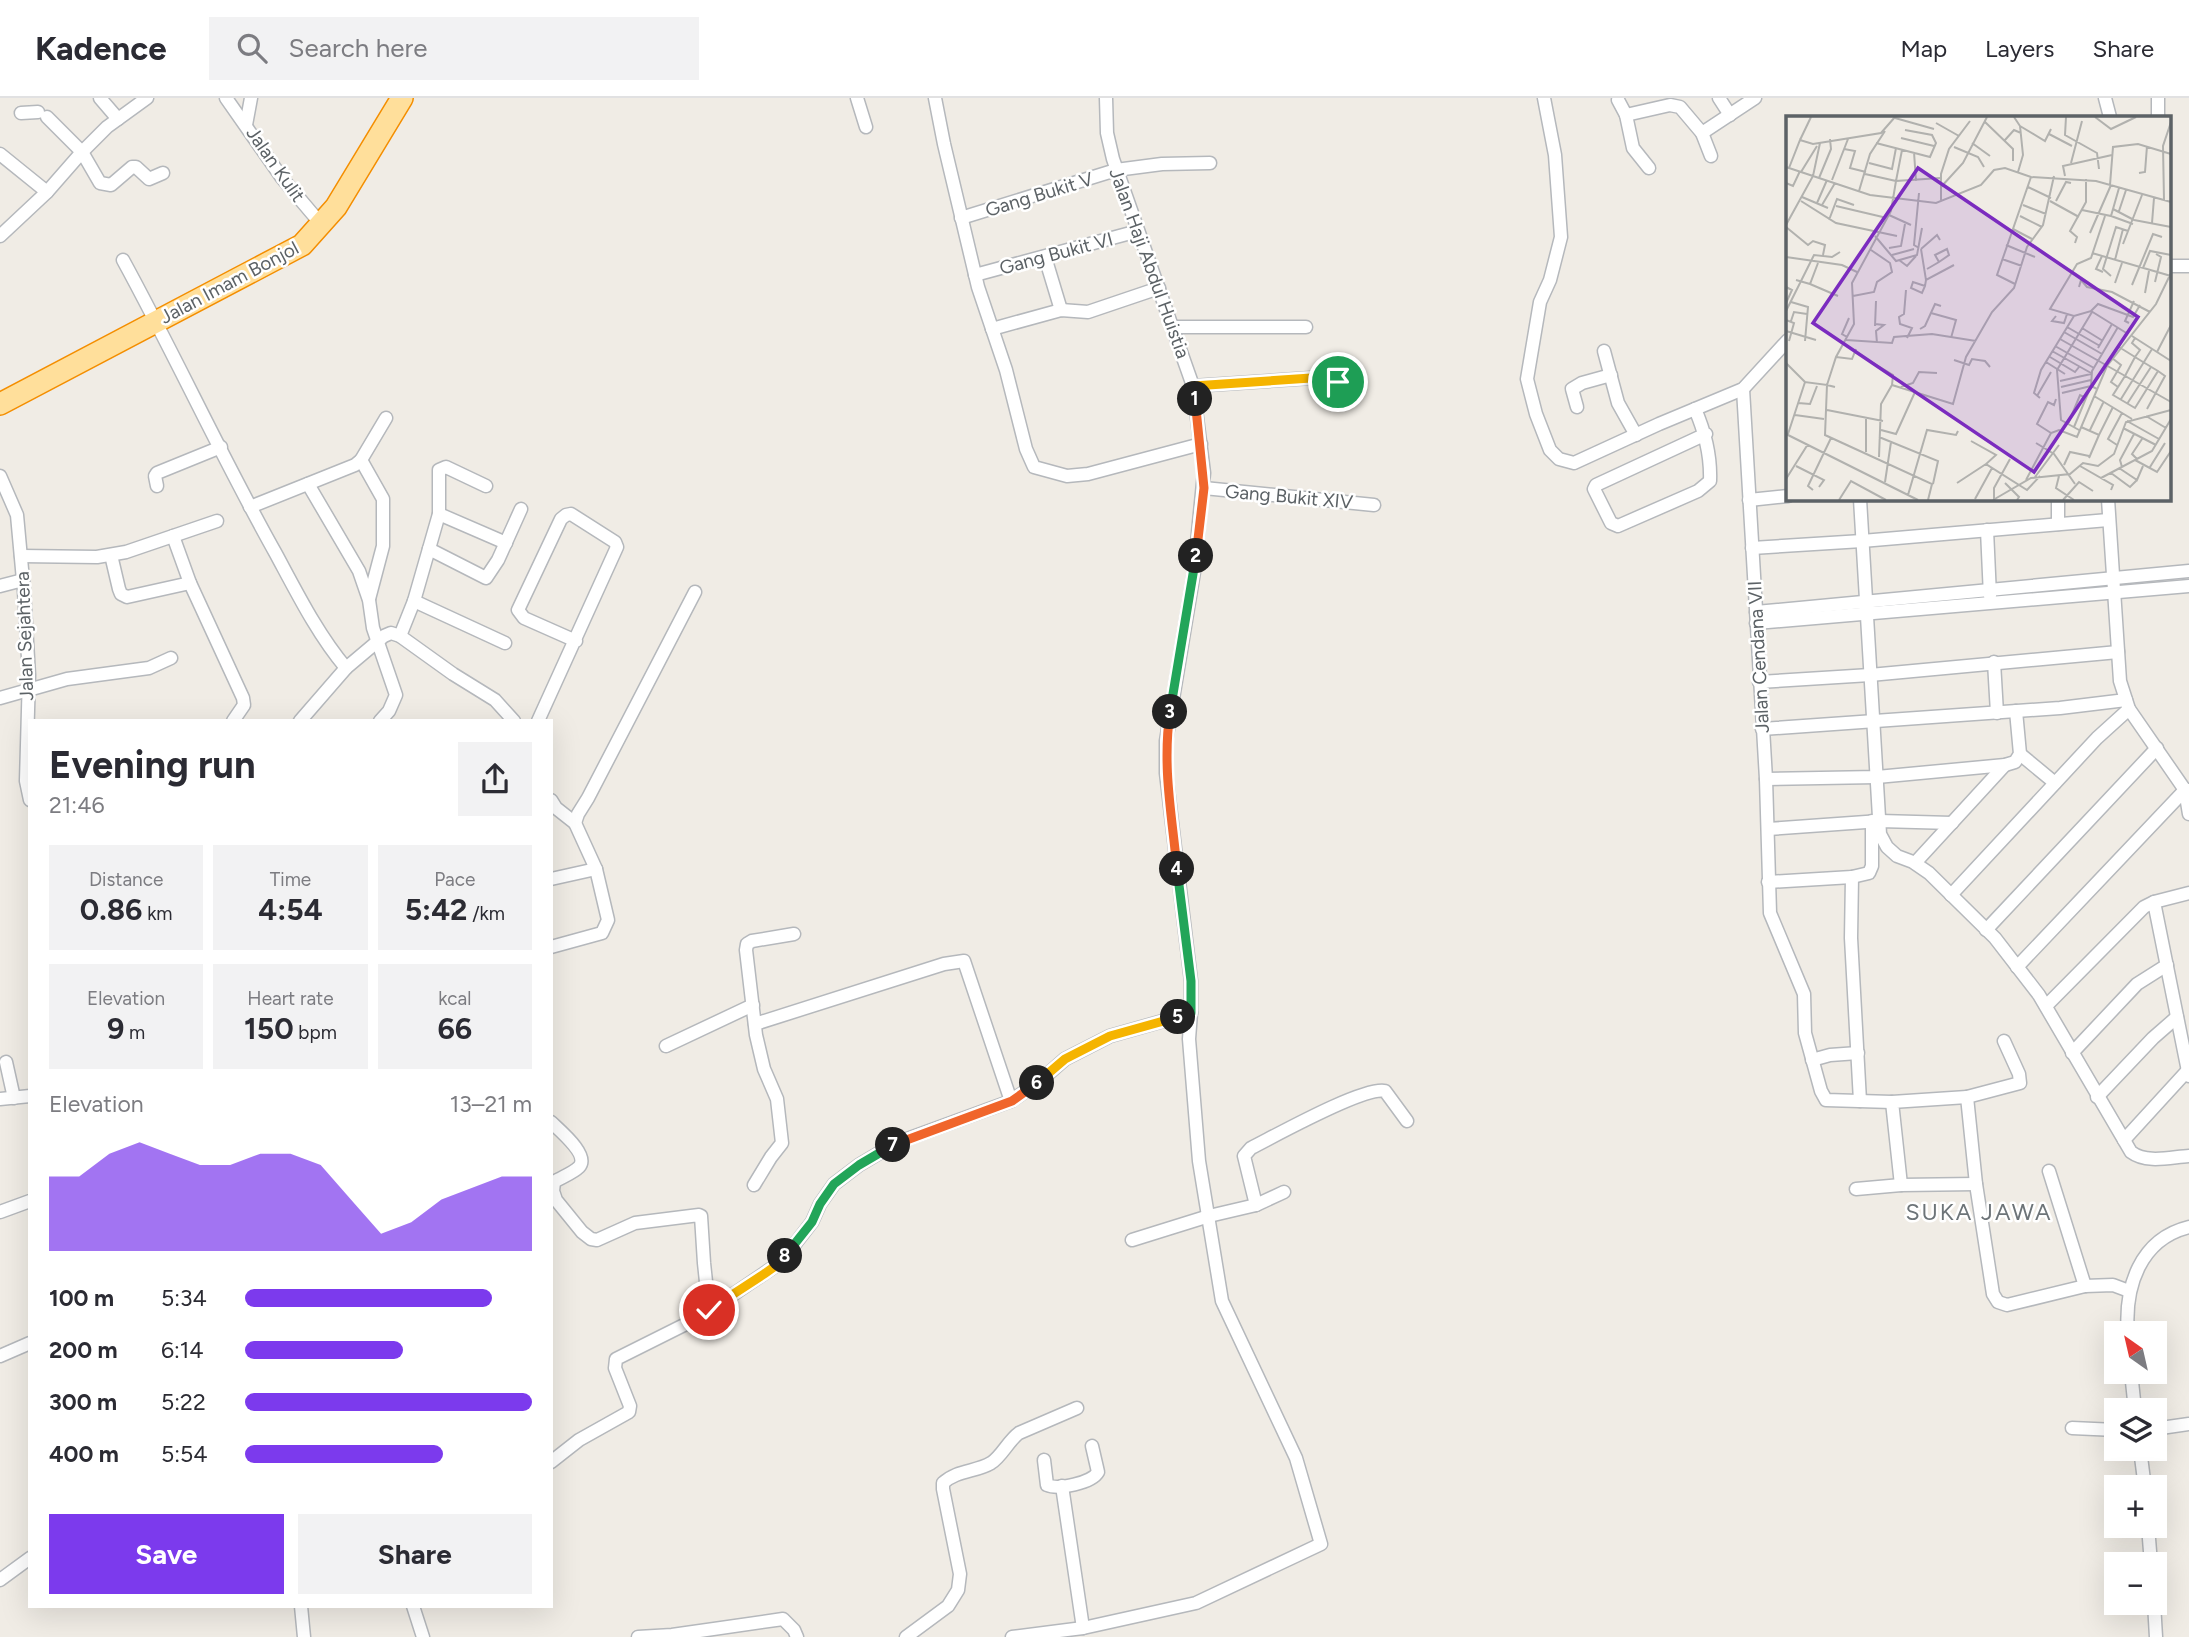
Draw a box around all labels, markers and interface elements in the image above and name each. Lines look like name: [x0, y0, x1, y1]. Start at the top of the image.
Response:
search box: [209, 17, 699, 80]
text: Kadence: [35, 29, 167, 68]
icon: search: [233, 29, 271, 67]
text: Search here: [289, 32, 427, 64]
text: Map: [1900, 34, 1947, 63]
text: Layers: [1985, 34, 2054, 63]
text: Share: [2092, 34, 2154, 63]
inset map: [1786, 116, 2172, 500]
street label: Jalan Kulit: [241, 122, 310, 206]
street label: Jalan Haji Abdul Huistia: [1104, 165, 1195, 361]
street label: Gang Bukit V: [982, 167, 1096, 222]
street label: Gang Bukit VI: [997, 227, 1115, 280]
street label: Jalan Imam Bonjol: [156, 236, 303, 329]
pin: [1308, 352, 1368, 412]
icon: arrive: [1319, 363, 1357, 401]
pin: 1: [1178, 382, 1212, 416]
text: 1: [1190, 387, 1199, 410]
street label: Gang Bukit XIV: [1224, 479, 1354, 514]
pin: 2: [1178, 538, 1214, 574]
text: 2: [1190, 544, 1201, 567]
street label: Jalan Sejahtera: [11, 571, 38, 701]
street label: Jalan Cendana VII: [1743, 580, 1774, 734]
pin: 3: [1152, 694, 1188, 730]
text: 3: [1164, 700, 1175, 723]
text: Evening run: [49, 742, 256, 788]
button: share: [458, 742, 532, 816]
text: 21:46: [49, 791, 104, 819]
pin: 4: [1160, 852, 1194, 886]
text: 4: [1170, 857, 1183, 880]
text: Distance: [89, 868, 163, 891]
text: Time: [270, 868, 311, 891]
text: Pace: [434, 868, 475, 891]
text: 0.86: [80, 891, 142, 928]
text: 4:54: [258, 891, 323, 928]
text: 5:42: [405, 891, 468, 928]
text: km: [142, 902, 173, 925]
text: /km: [468, 902, 505, 925]
text: Elevation: [87, 987, 165, 1010]
text: Heart rate: [247, 987, 334, 1010]
text: kcal: [438, 987, 471, 1010]
pin: 5: [1160, 1000, 1196, 1034]
text: 5: [1172, 1005, 1183, 1028]
text: 9: [107, 1010, 124, 1047]
text: 150: [244, 1010, 294, 1047]
text: 66: [437, 1010, 472, 1047]
text: m: [124, 1021, 145, 1044]
text: bpm: [294, 1021, 337, 1044]
pin: 6: [1020, 1066, 1054, 1100]
text: 6: [1031, 1071, 1042, 1094]
text: Elevation: [49, 1090, 144, 1118]
text: 13–21 m: [450, 1090, 532, 1118]
pin: 7: [876, 1128, 910, 1162]
text: 7: [887, 1133, 898, 1156]
district label: SUKA JAWA: [1905, 1198, 2053, 1226]
pin: 8: [768, 1238, 802, 1274]
text: 8: [779, 1244, 790, 1267]
pin: [679, 1280, 739, 1340]
text: 100 m: [49, 1284, 114, 1312]
text: 5:34: [161, 1284, 207, 1312]
icon: check: [690, 1291, 728, 1329]
north arrow: [2104, 1321, 2166, 1384]
map controls: [2104, 1321, 2167, 1615]
text: 200 m: [49, 1336, 118, 1364]
text: 6:14: [161, 1336, 204, 1364]
text: 300 m: [49, 1388, 117, 1416]
text: 5:22: [161, 1388, 206, 1416]
button: layers: [2104, 1398, 2167, 1461]
text: 400 m: [49, 1440, 119, 1468]
text: 5:54: [161, 1440, 208, 1468]
button: +: [2104, 1475, 2167, 1538]
button: Save: [49, 1514, 284, 1594]
button: Share: [298, 1514, 532, 1594]
button: −: [2104, 1552, 2167, 1615]

